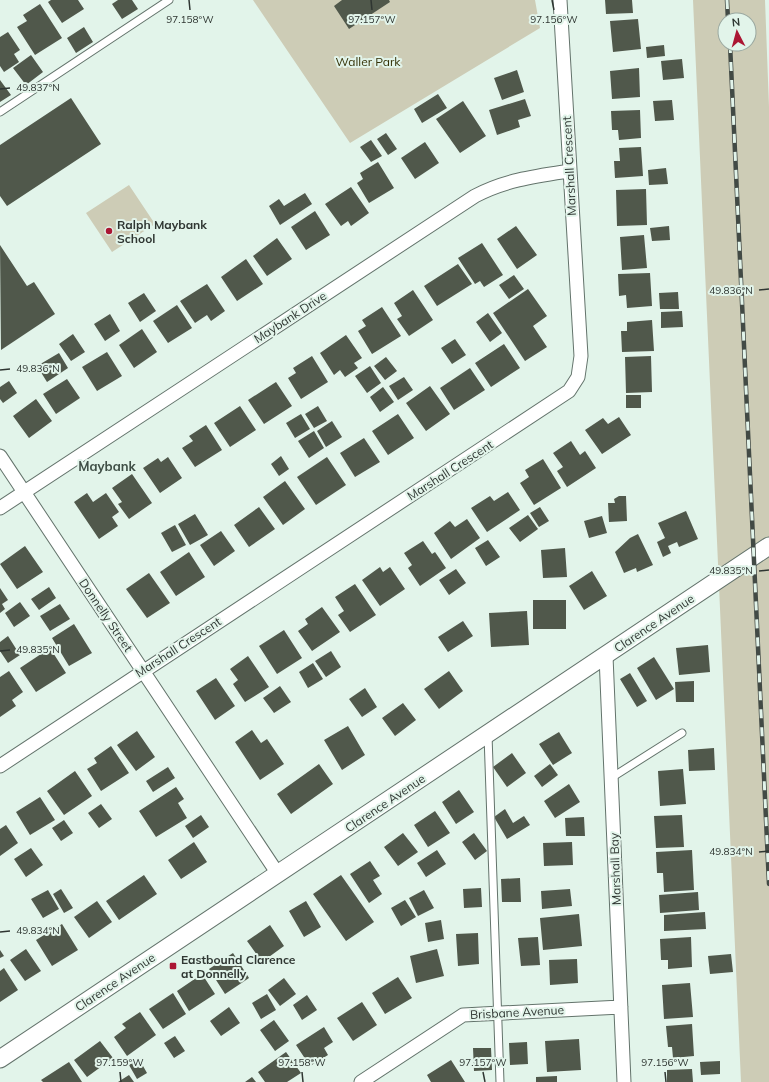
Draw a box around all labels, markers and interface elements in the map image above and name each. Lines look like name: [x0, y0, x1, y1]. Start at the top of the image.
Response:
north arrow: [717, 12, 757, 52]
text: 97.158°W: [166, 13, 214, 26]
text: 97.157°W: [348, 13, 396, 26]
text: 97.156°W: [530, 13, 578, 26]
text: N: [731, 15, 741, 29]
park label: Waller Park: [336, 54, 401, 69]
text: 49.837°N: [16, 81, 60, 94]
street label: Marshall Crescent: [559, 116, 579, 216]
place label: Ralph Maybank School: [117, 217, 207, 246]
marker: Ralph Maybank School: [104, 226, 114, 236]
text: 49.836°N: [709, 284, 753, 297]
street label: Maybank Drive: [251, 288, 329, 346]
text: 49.836°N: [16, 362, 60, 375]
street label: Marshall Crescent: [404, 437, 496, 503]
district label: Maybank: [78, 458, 137, 475]
text: 49.835°N: [709, 564, 753, 577]
street label: Donnelly Street: [76, 576, 136, 654]
street label: Clarence Avenue: [611, 591, 697, 655]
street label: Marshall Crescent: [132, 614, 224, 680]
text: 49.835°N: [16, 643, 60, 656]
street label: Clarence Avenue: [342, 771, 428, 835]
street label: Marshall Bay: [606, 832, 624, 905]
text: 49.834°N: [709, 845, 753, 858]
text: 49.834°N: [16, 924, 60, 937]
street label: Clarence Avenue: [72, 950, 158, 1014]
place label: Eastbound Clarence at Donnelly: [181, 952, 296, 981]
marker: Eastbound Clarence at Donnelly: [168, 961, 178, 971]
street label: Brisbane Avenue: [470, 1002, 564, 1022]
text: 97.159°W: [96, 1056, 144, 1069]
text: 97.158°W: [278, 1056, 326, 1069]
text: 97.157°W: [459, 1056, 507, 1069]
text: 97.156°W: [641, 1056, 689, 1069]

